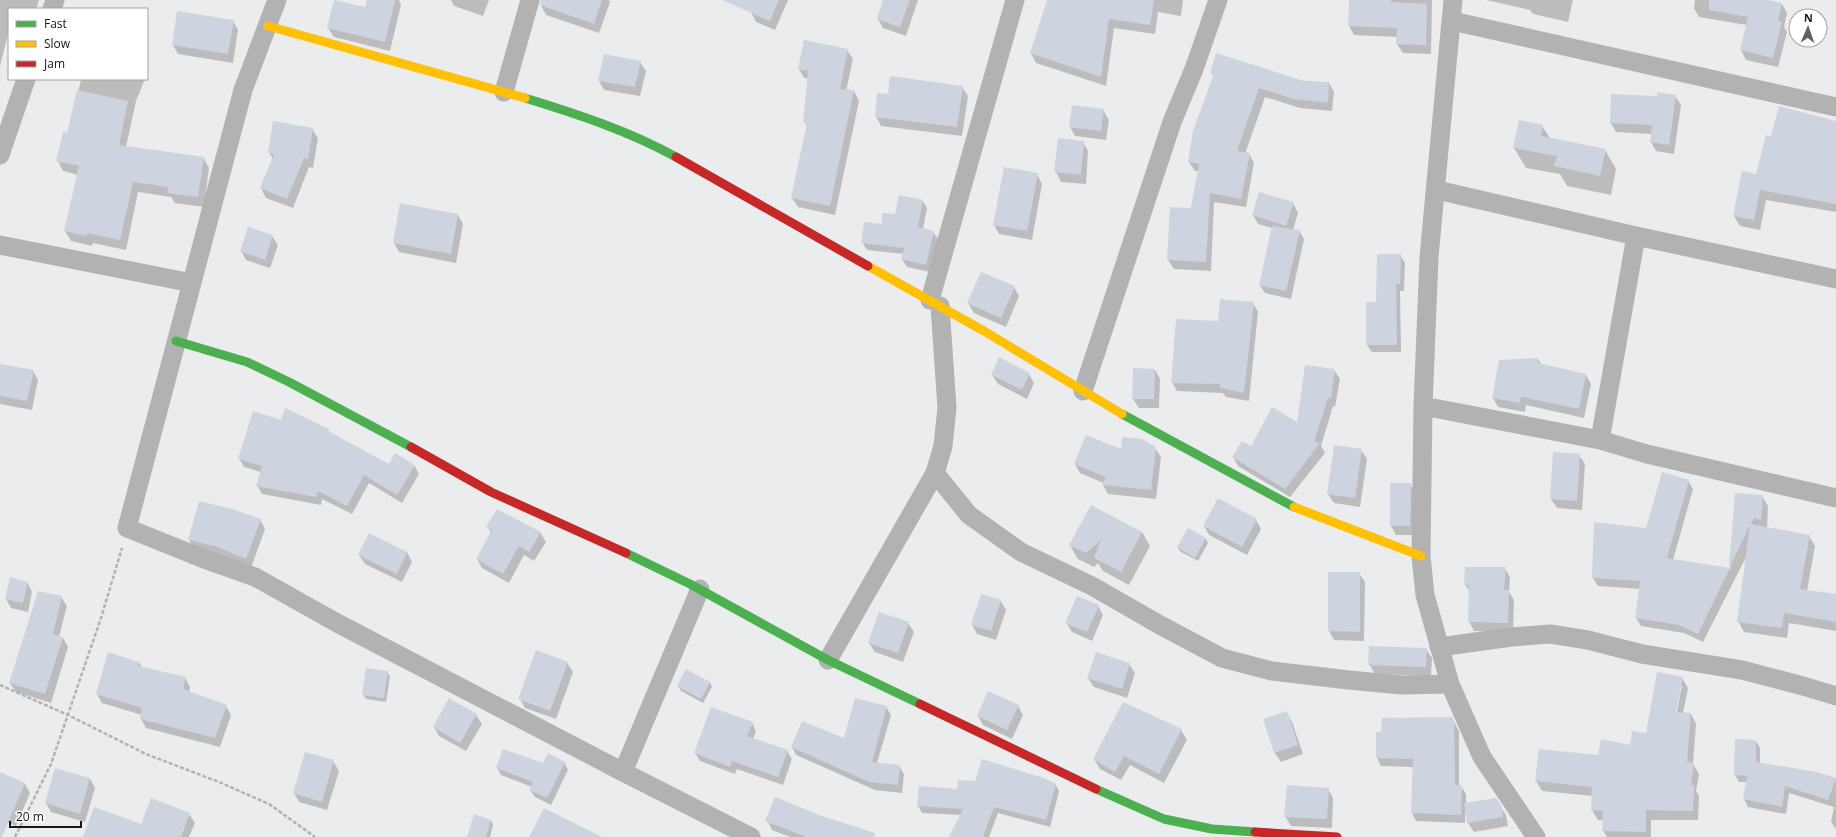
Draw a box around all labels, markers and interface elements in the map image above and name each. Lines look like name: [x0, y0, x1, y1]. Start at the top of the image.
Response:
legend: [8, 8, 148, 80]
north arrow: [1788, 8, 1828, 48]
text: N: [1804, 10, 1813, 25]
text: Fast: [44, 15, 67, 32]
text: Slow: [44, 35, 71, 52]
text: Jam: [43, 55, 65, 72]
scale bar: [10, 803, 81, 829]
text: 20 m: [16, 808, 44, 825]

